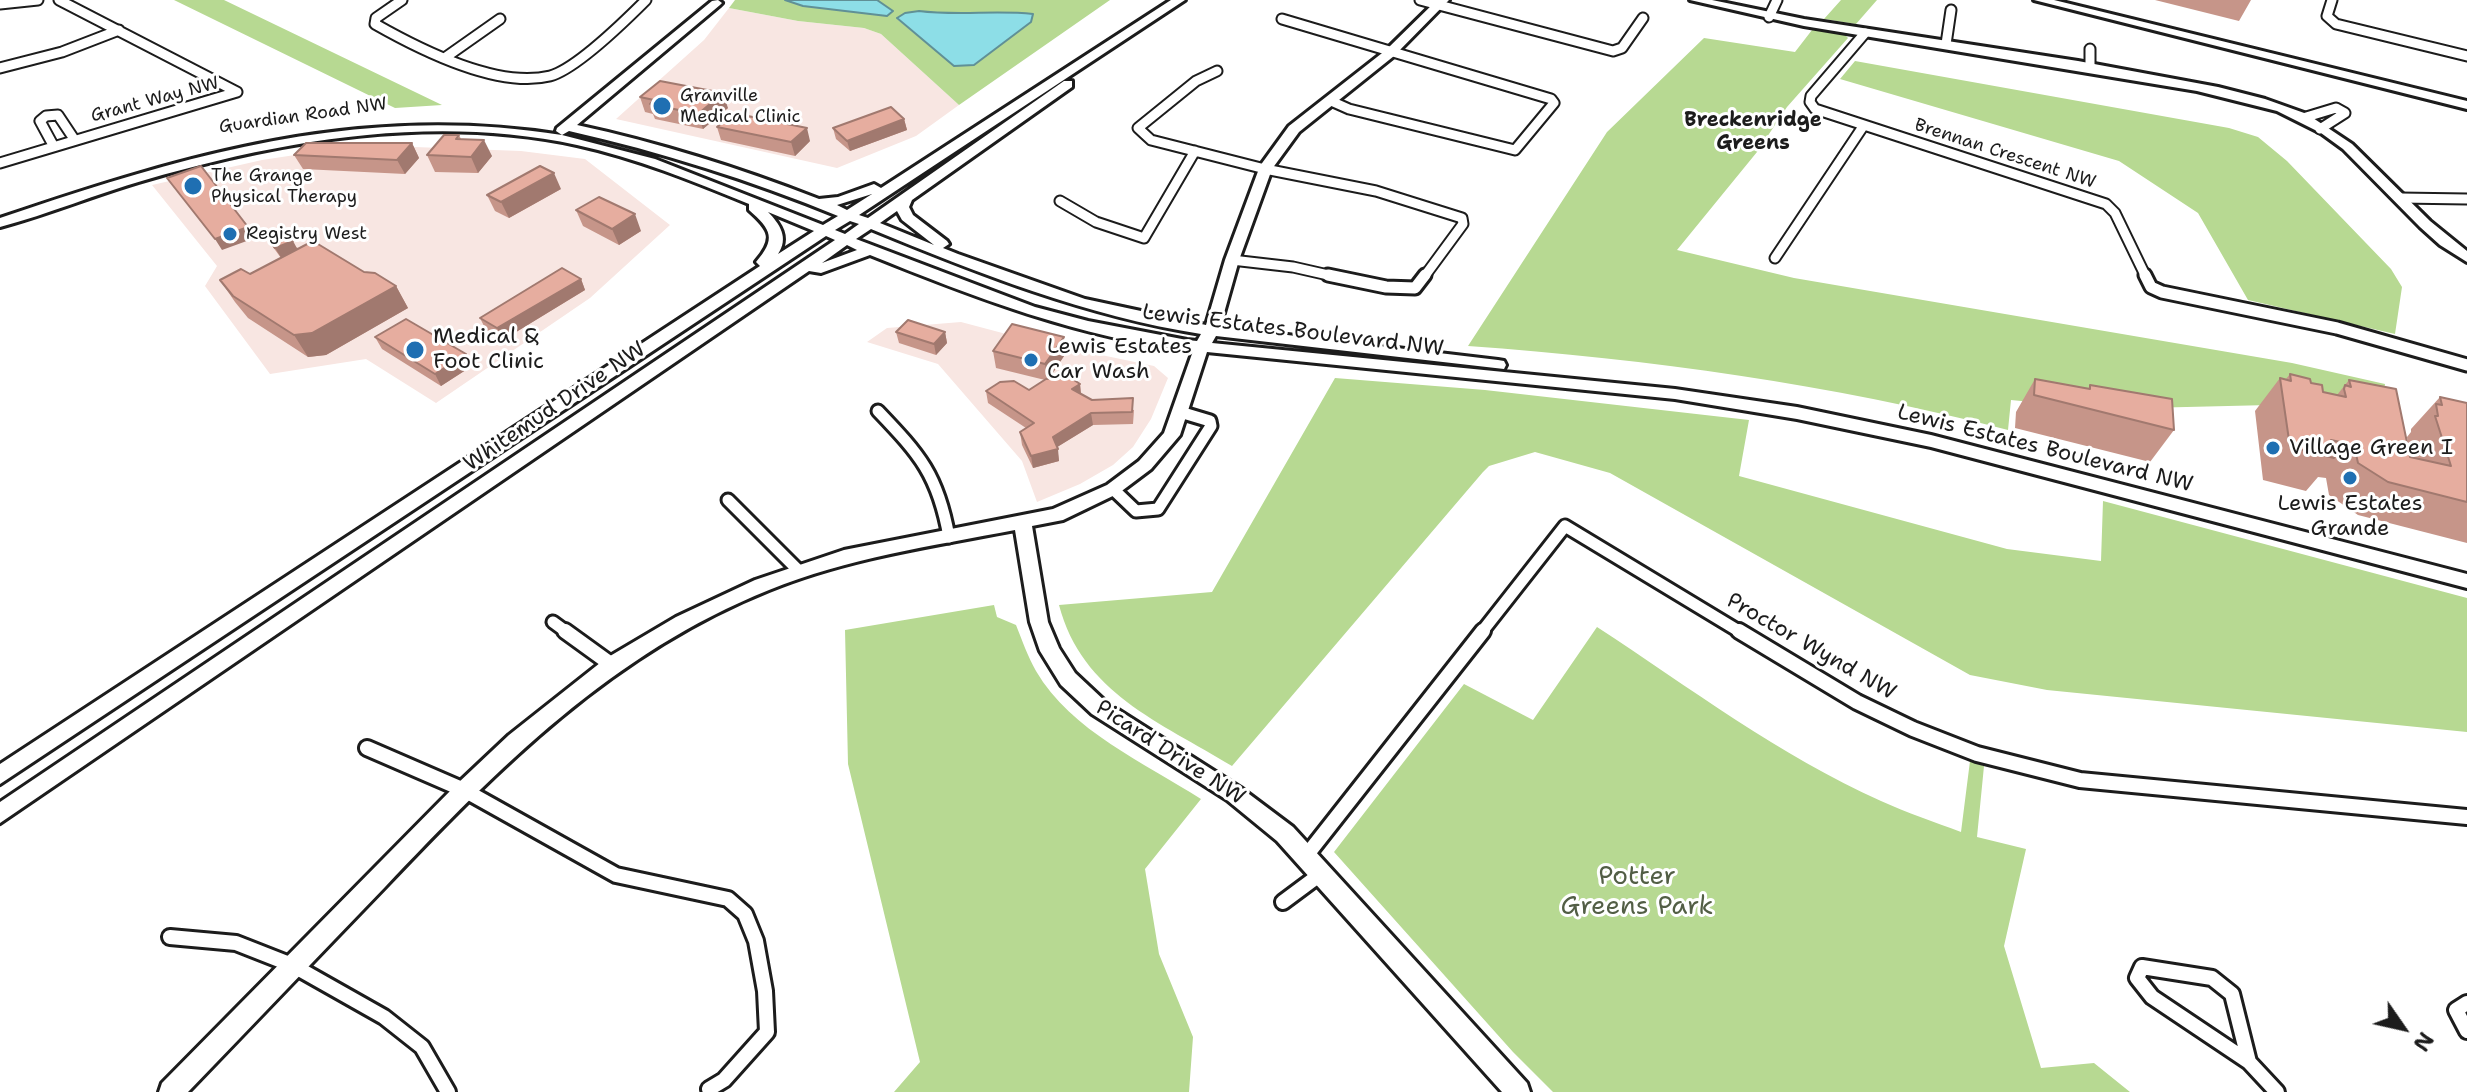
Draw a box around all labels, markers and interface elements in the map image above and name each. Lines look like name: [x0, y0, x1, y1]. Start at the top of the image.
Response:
street label: Grant Way NW: [88, 72, 222, 128]
place label: Granville Medical Clinic: [680, 85, 801, 128]
street label: Guardian Road NW: [218, 94, 388, 138]
marker: Granville Medical Clinic: [651, 95, 673, 117]
district label: Breckenridge Greens: [1684, 109, 1822, 156]
street label: Brennan Crescent NW: [1912, 114, 2098, 194]
place label: The Grange Physical Therapy: [211, 165, 357, 208]
marker: The Grange Physical Therapy: [182, 175, 204, 197]
place label: Registry West: [246, 223, 367, 245]
marker: Registry West: [221, 225, 239, 243]
street label: Lewis Estates Boulevard NW: [1141, 299, 1445, 363]
place label: Medical & Foot Clinic: [433, 324, 544, 376]
place label: Lewis Estates Car Wash: [1047, 334, 1192, 386]
street label: Whitemud Drive NW: [459, 336, 651, 478]
marker: Medical & Foot Clinic: [404, 339, 426, 361]
marker: Lewis Estates Car Wash: [1022, 351, 1040, 369]
street label: Lewis Estates Boulevard NW: [1894, 399, 2196, 499]
place label: Village Green I: [2289, 435, 2453, 461]
marker: Village Green I: [2264, 439, 2282, 457]
marker: Lewis Estates Grande: [2341, 469, 2359, 487]
place label: Lewis Estates Grande: [2277, 491, 2423, 542]
street label: Proctor Wynd NW: [1722, 588, 1900, 706]
street label: Picard Drive NW: [1090, 695, 1250, 811]
park label: Potter Greens Park: [1561, 861, 1713, 922]
north arrow: [2363, 988, 2443, 1068]
text: N: [2406, 1026, 2440, 1057]

